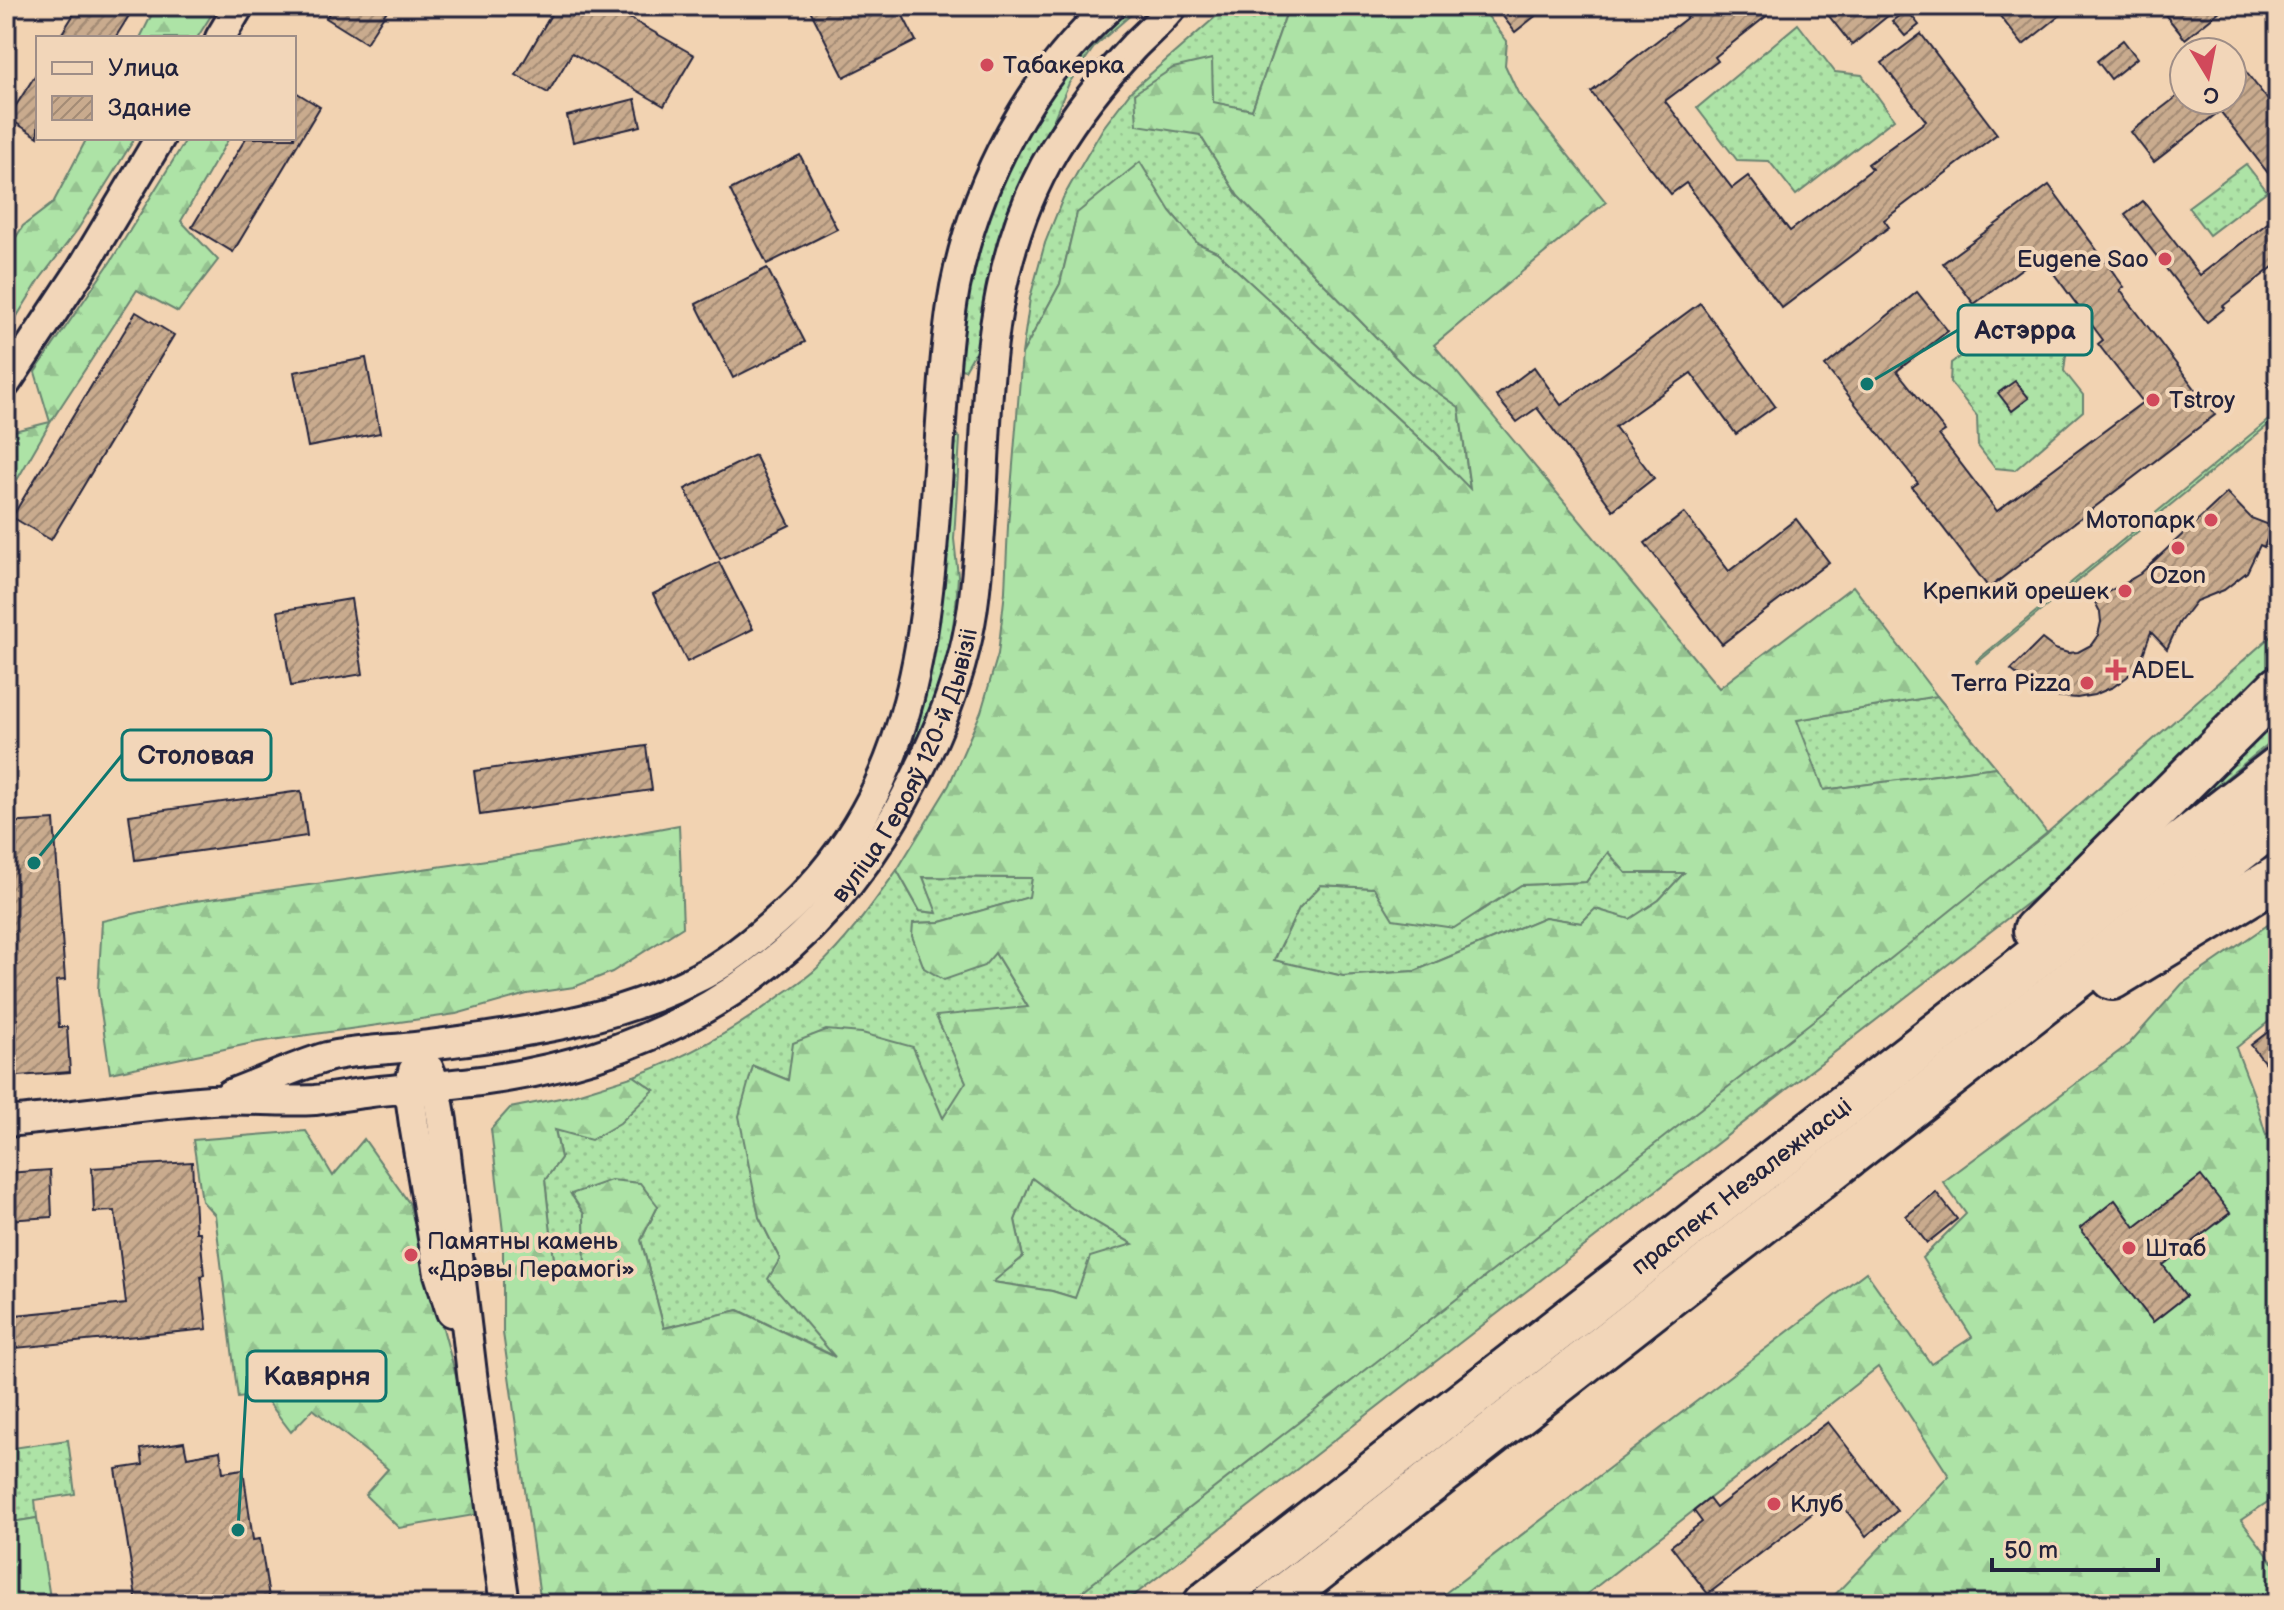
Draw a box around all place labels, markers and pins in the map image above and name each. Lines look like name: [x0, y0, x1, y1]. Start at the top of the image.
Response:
place label: Табакерка: [1003, 51, 1125, 80]
marker: Табакерка: [978, 56, 996, 74]
place label: Eugene Sao: [2017, 245, 2149, 274]
marker: Eugene Sao: [2156, 250, 2174, 268]
callout: Астэрра: [1958, 305, 2092, 355]
place label: Tstroy: [2169, 386, 2235, 415]
marker: Tstroy: [2144, 391, 2162, 409]
place label: Мотопарк: [2085, 506, 2195, 535]
marker: Мотопарк: [2202, 511, 2220, 529]
marker: Ozon: [2169, 539, 2187, 557]
place label: Ozon: [2150, 561, 2206, 590]
place label: Крепкий орешек: [1922, 577, 2109, 606]
marker: Крепкий орешек: [2116, 582, 2134, 600]
place label: ADEL: [2132, 656, 2194, 685]
marker: ADEL: [2107, 661, 2125, 679]
place label: Terra Pizza: [1951, 669, 2071, 698]
marker: Terra Pizza: [2078, 674, 2096, 692]
callout: Столовая: [122, 730, 271, 780]
place label: Памятны камень «Дрэвы Перамогі»: [427, 1227, 635, 1284]
place label: Штаб: [2145, 1234, 2206, 1263]
marker: Штаб: [2120, 1239, 2138, 1257]
marker: Памятны камень «Дрэвы Перамогі»: [402, 1246, 420, 1264]
callout: Кавярня: [247, 1351, 386, 1401]
place label: Клуб: [1790, 1490, 1843, 1519]
marker: Клуб: [1765, 1495, 1783, 1513]

